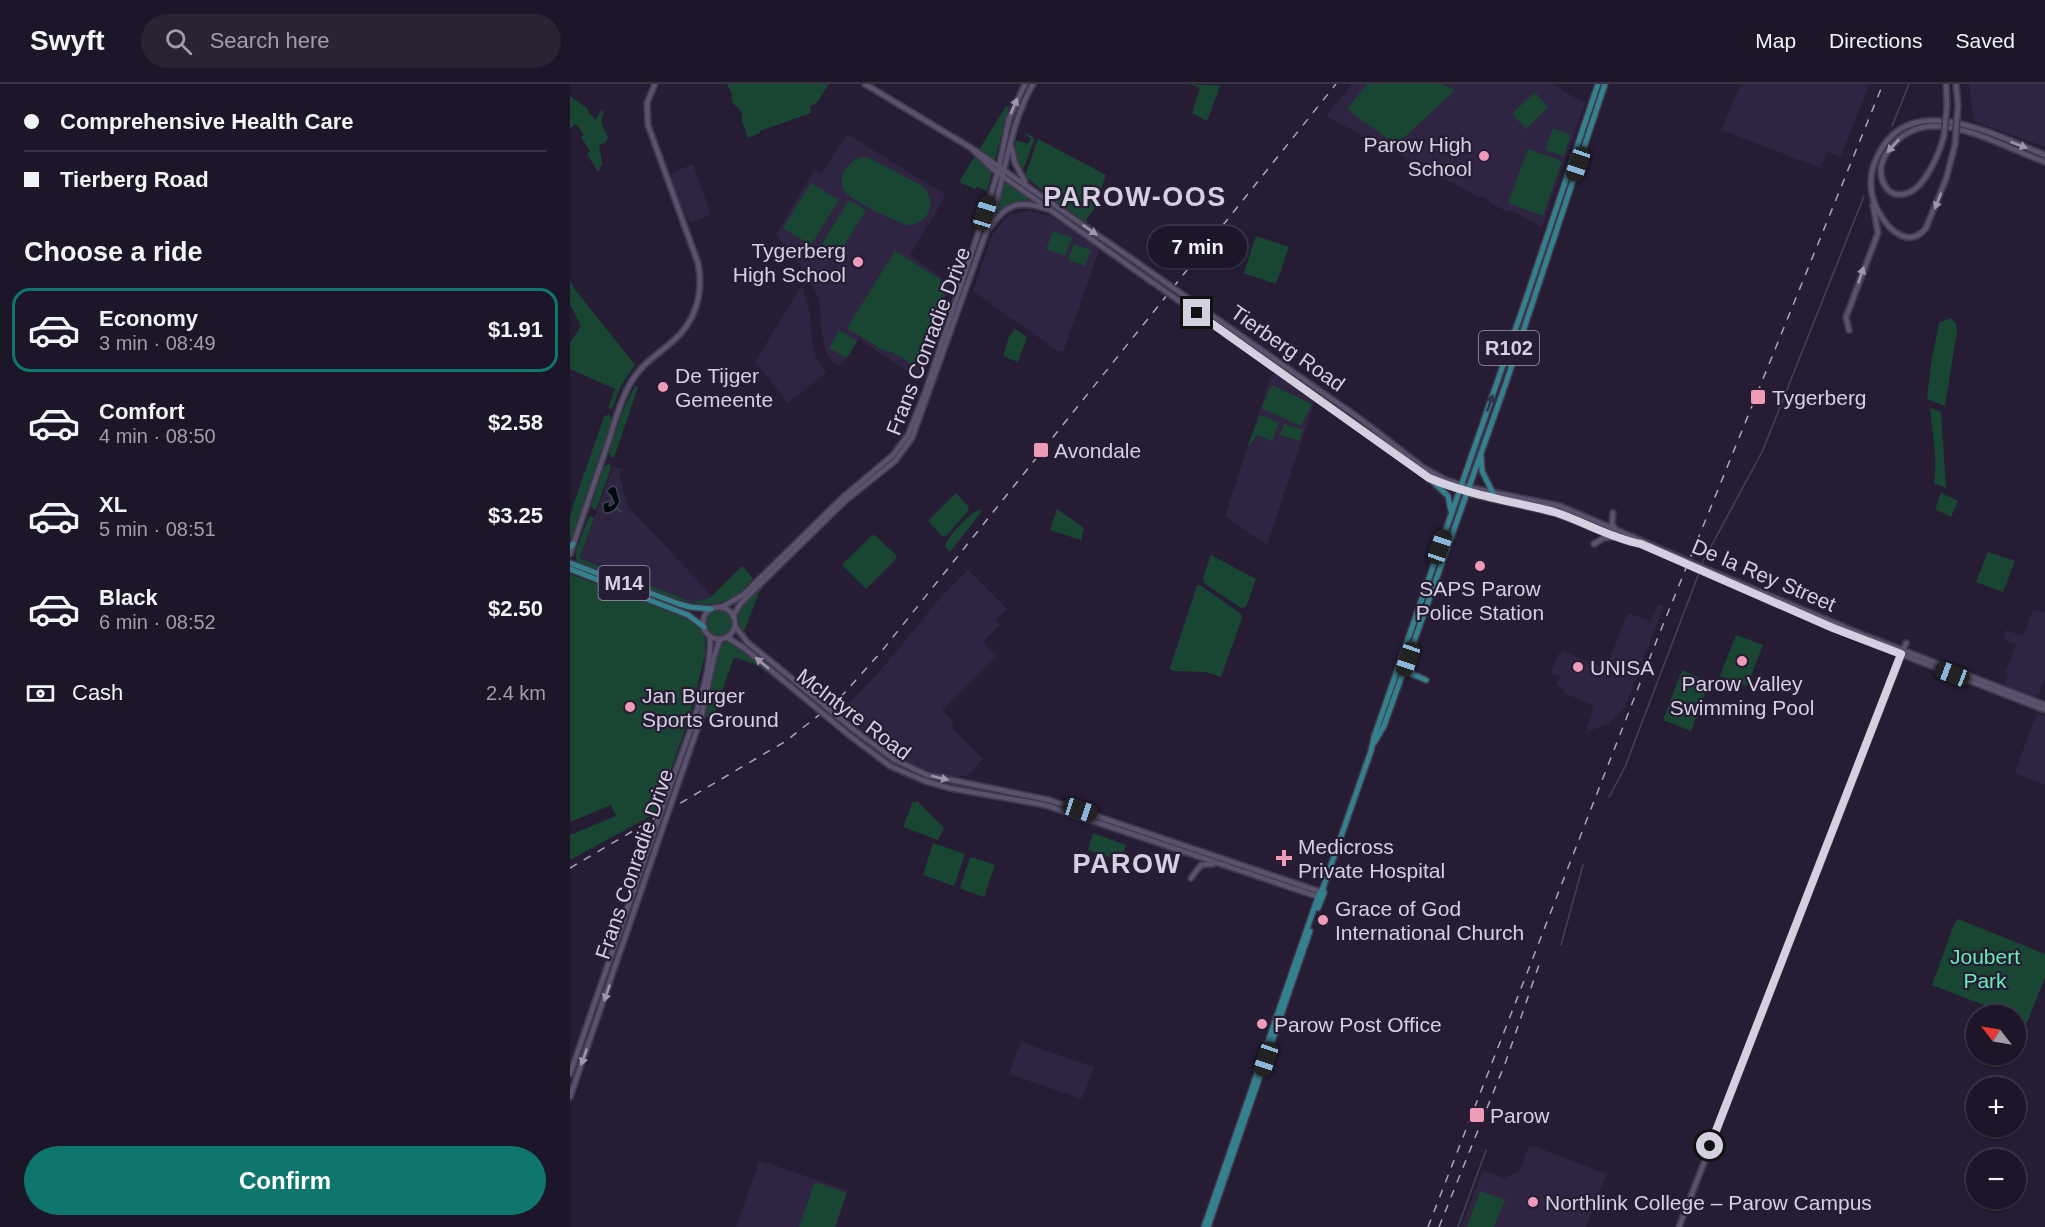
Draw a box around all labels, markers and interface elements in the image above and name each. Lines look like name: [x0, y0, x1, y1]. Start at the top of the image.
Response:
search box: [141, 14, 561, 68]
text: Swyft: [30, 25, 105, 56]
icon: search: [162, 25, 195, 58]
text: Search here: [210, 28, 330, 53]
text: Map: [1755, 29, 1796, 52]
text: Directions: [1829, 29, 1922, 52]
text: Saved: [1955, 29, 2015, 52]
one-way arrow: [1010, 97, 1019, 115]
text: Comprehensive Health Care: [60, 109, 353, 134]
place label: Parow High School: [1363, 133, 1472, 180]
one-way arrow: [1887, 138, 1900, 153]
one-way arrow: [2010, 141, 2028, 150]
car: [1564, 144, 1592, 184]
marker: Parow High School: [1477, 149, 1491, 163]
text: Tierberg Road: [60, 167, 209, 192]
district label: PAROW-OOS: [1043, 182, 1227, 212]
one-way arrow: [1932, 192, 1942, 210]
car: [971, 193, 999, 233]
one-way arrow: [1083, 223, 1098, 235]
callout: 7 min: [1148, 226, 1246, 268]
text: 7 min: [1171, 236, 1224, 258]
text: Choose a ride: [24, 237, 203, 267]
place label: Tygerberg High School: [733, 239, 846, 286]
street label: Frans Conradie Drive: [882, 244, 974, 438]
marker: Tygerberg High School: [851, 255, 865, 269]
one-way arrow: [1857, 266, 1867, 284]
route end: [1183, 299, 1210, 326]
street label: Tierberg Road: [1227, 300, 1349, 396]
icon: car: [27, 303, 81, 357]
text: Economy: [99, 306, 198, 331]
text: $1.91: [488, 317, 543, 342]
road number: R102: [1479, 331, 1539, 365]
text: 3 min · 08:49: [99, 332, 216, 354]
place label: De Tijger Gemeente: [675, 364, 773, 411]
marker: De Tijger Gemeente: [656, 380, 670, 394]
place label: Tygerberg: [1772, 386, 1867, 409]
marker: Tygerberg: [1749, 388, 1767, 406]
one-way arrow: [1485, 394, 1495, 412]
icon: car: [27, 396, 81, 450]
text: Comfort: [99, 399, 185, 424]
text: $2.58: [488, 410, 543, 435]
text: 4 min · 08:50: [99, 425, 216, 447]
place label: Avondale: [1054, 439, 1141, 462]
marker: Avondale: [1032, 441, 1050, 459]
icon: car: [27, 489, 81, 543]
text: XL: [99, 492, 127, 517]
text: $3.25: [488, 503, 543, 528]
text: 5 min · 08:51: [99, 518, 216, 540]
car: [1426, 527, 1454, 567]
street label: De la Rey Street: [1689, 534, 1840, 616]
marker: SAPS Parow Police Station: [1473, 559, 1487, 573]
road number: M14: [598, 566, 650, 600]
place label: SAPS Parow Police Station: [1416, 577, 1544, 624]
icon: car: [27, 582, 81, 636]
text: Black: [99, 585, 158, 610]
text: $2.50: [488, 596, 543, 621]
text: 6 min · 08:52: [99, 611, 216, 633]
car: [1394, 639, 1422, 679]
marker: Parow Valley Swimming Pool: [1735, 654, 1749, 668]
place label: UNISA: [1590, 656, 1654, 679]
one-way arrow: [755, 657, 770, 670]
car: [1932, 659, 1972, 689]
marker: UNISA: [1571, 660, 1585, 674]
street label: McIntyre Road: [793, 664, 915, 764]
place label: Parow Valley Swimming Pool: [1670, 672, 1814, 719]
icon: cash: [24, 677, 57, 710]
text: Cash: [72, 680, 123, 705]
text: 2.4 km: [486, 682, 546, 704]
place label: Jan Burger Sports Ground: [642, 684, 779, 731]
marker: Jan Burger Sports Ground: [623, 700, 637, 714]
street label: Frans Conradie Drive: [591, 766, 677, 962]
one-way arrow: [931, 774, 950, 784]
car: [1060, 796, 1100, 824]
place label: Medicross Private Hospital: [1298, 835, 1445, 882]
district label: PAROW: [1073, 849, 1182, 879]
marker: Medicross Private Hospital: [1275, 849, 1293, 867]
place label: Grace of God International Church: [1335, 897, 1524, 944]
marker: Grace of God International Church: [1316, 913, 1330, 927]
park label: Joubert Park: [1950, 945, 2020, 992]
one-way arrow: [601, 984, 611, 1002]
north arrow: [1966, 1005, 2026, 1065]
map controls: [1966, 1005, 2026, 1209]
place label: Parow Post Office: [1274, 1013, 1442, 1036]
marker: Parow Post Office: [1255, 1017, 1269, 1031]
car: [1252, 1039, 1280, 1079]
one-way arrow: [579, 1048, 589, 1066]
button: +: [1966, 1077, 2026, 1137]
place label: Parow: [1490, 1104, 1550, 1127]
marker: Parow: [1468, 1106, 1486, 1124]
route start: [1696, 1132, 1723, 1159]
button: Confirm: [24, 1146, 546, 1215]
button: −: [1966, 1149, 2026, 1209]
place label: Northlink College – Parow Campus: [1545, 1191, 1872, 1214]
marker: Northlink College – Parow Campus: [1526, 1195, 1540, 1209]

